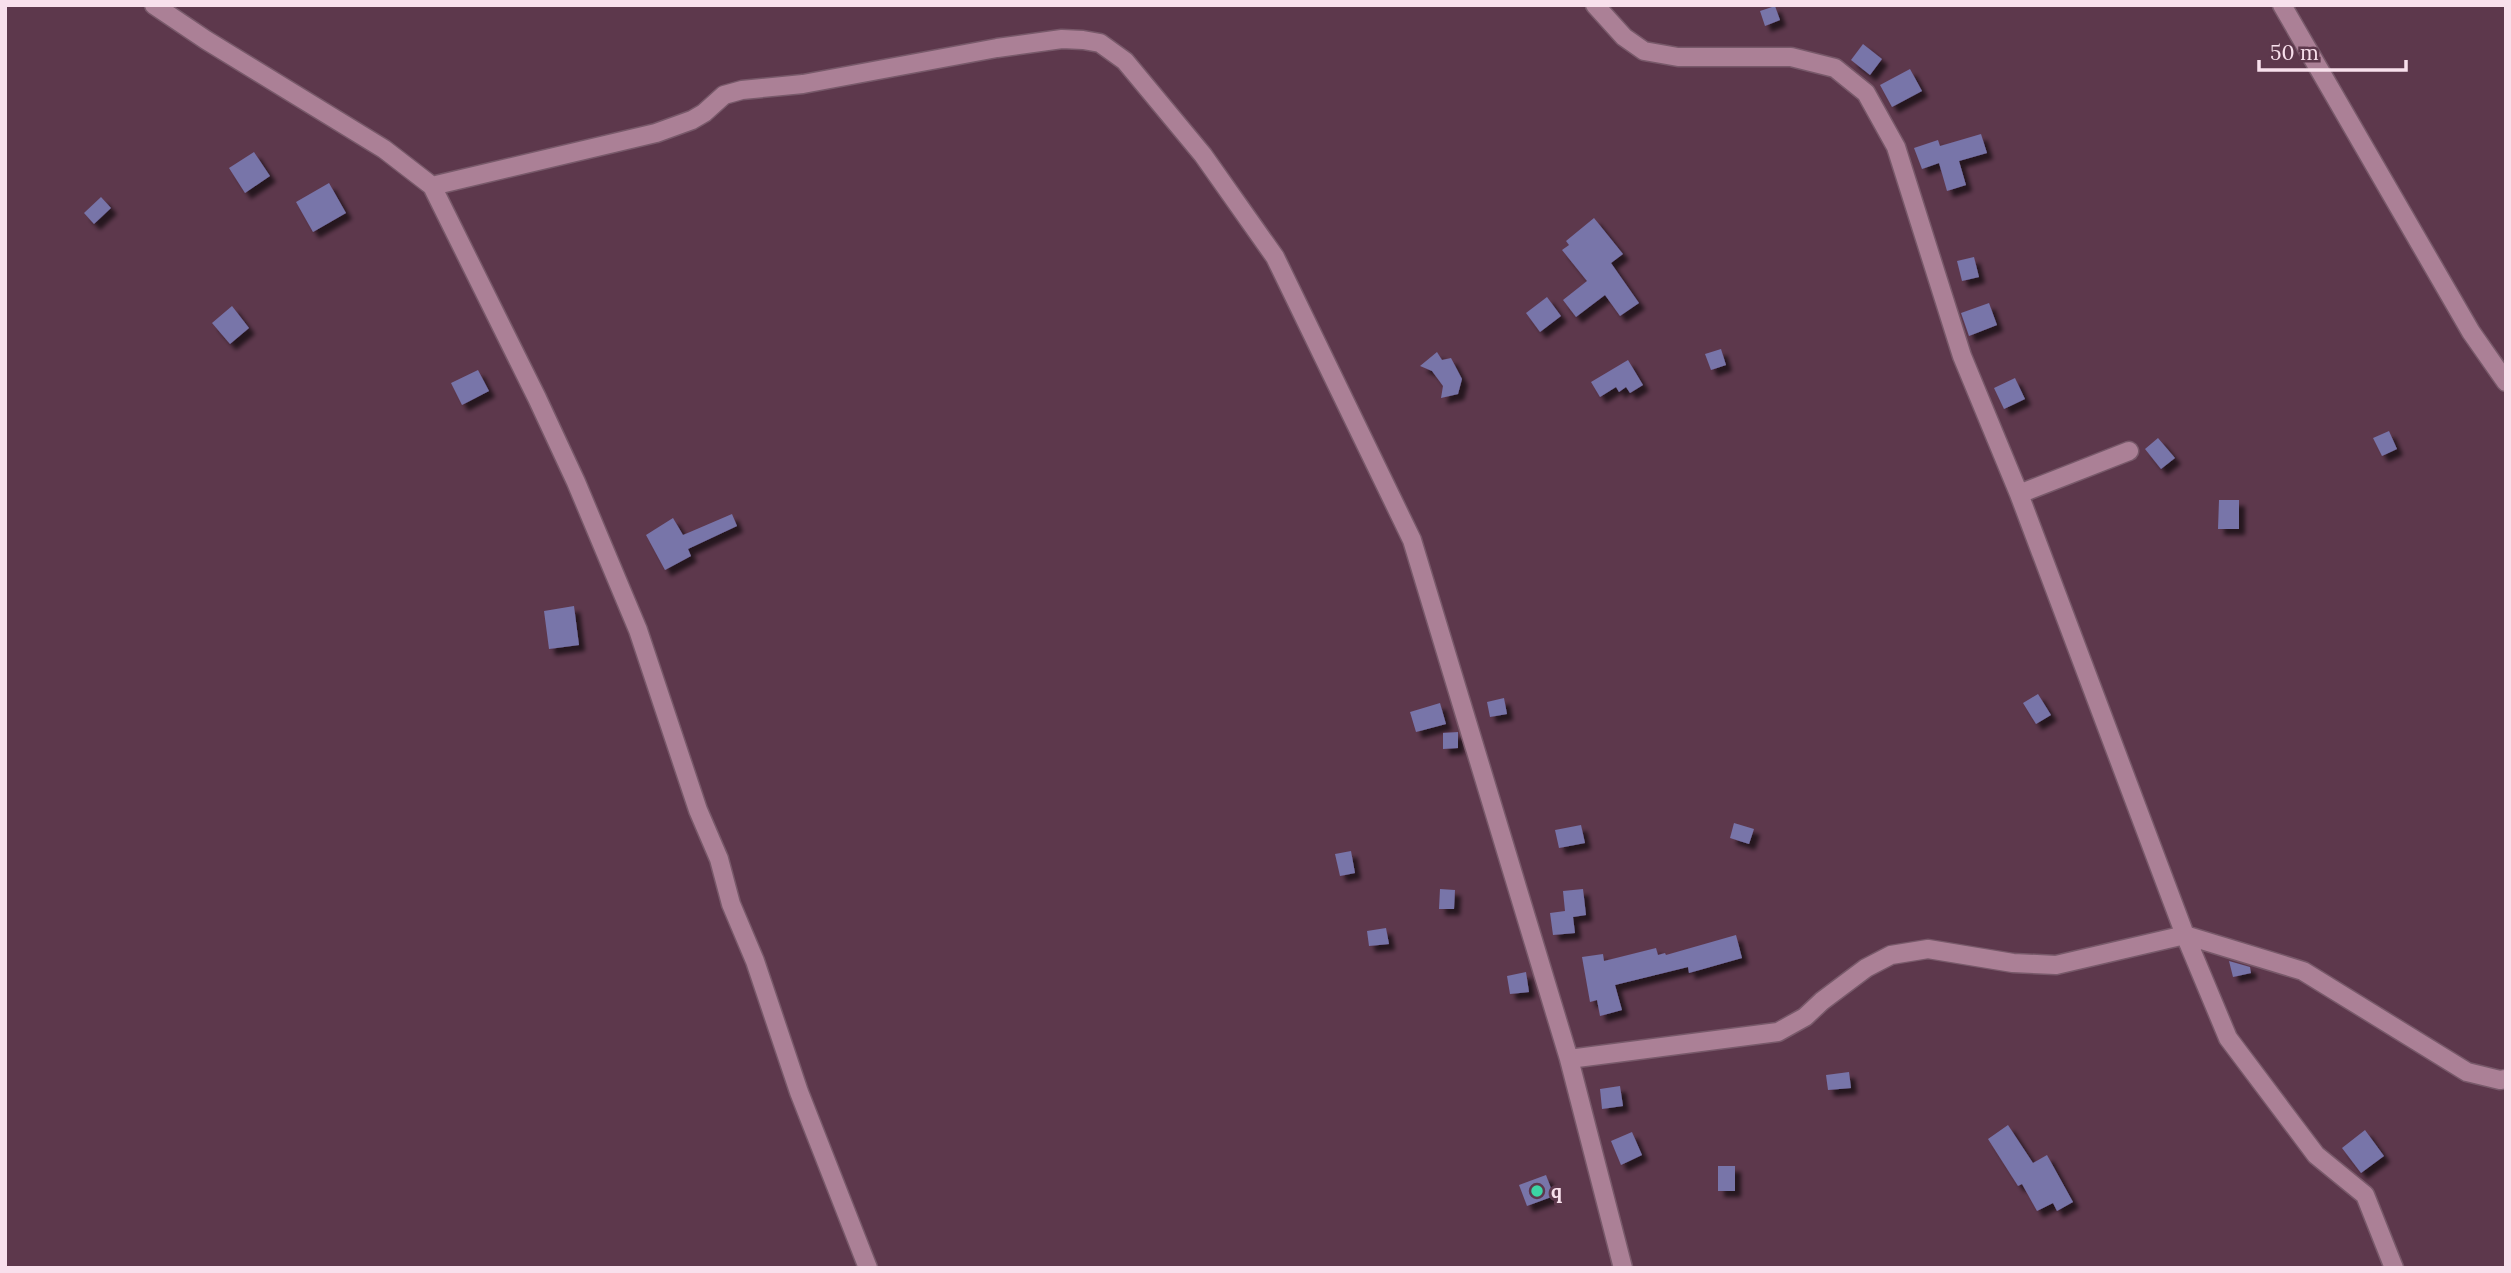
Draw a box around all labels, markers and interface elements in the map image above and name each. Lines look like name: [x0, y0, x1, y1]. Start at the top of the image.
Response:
scale bar: [2259, 28, 2406, 72]
text: 50 m: [2270, 39, 2319, 66]
place label: q: [1551, 1179, 1562, 1203]
marker: q: [1529, 1183, 1545, 1199]

